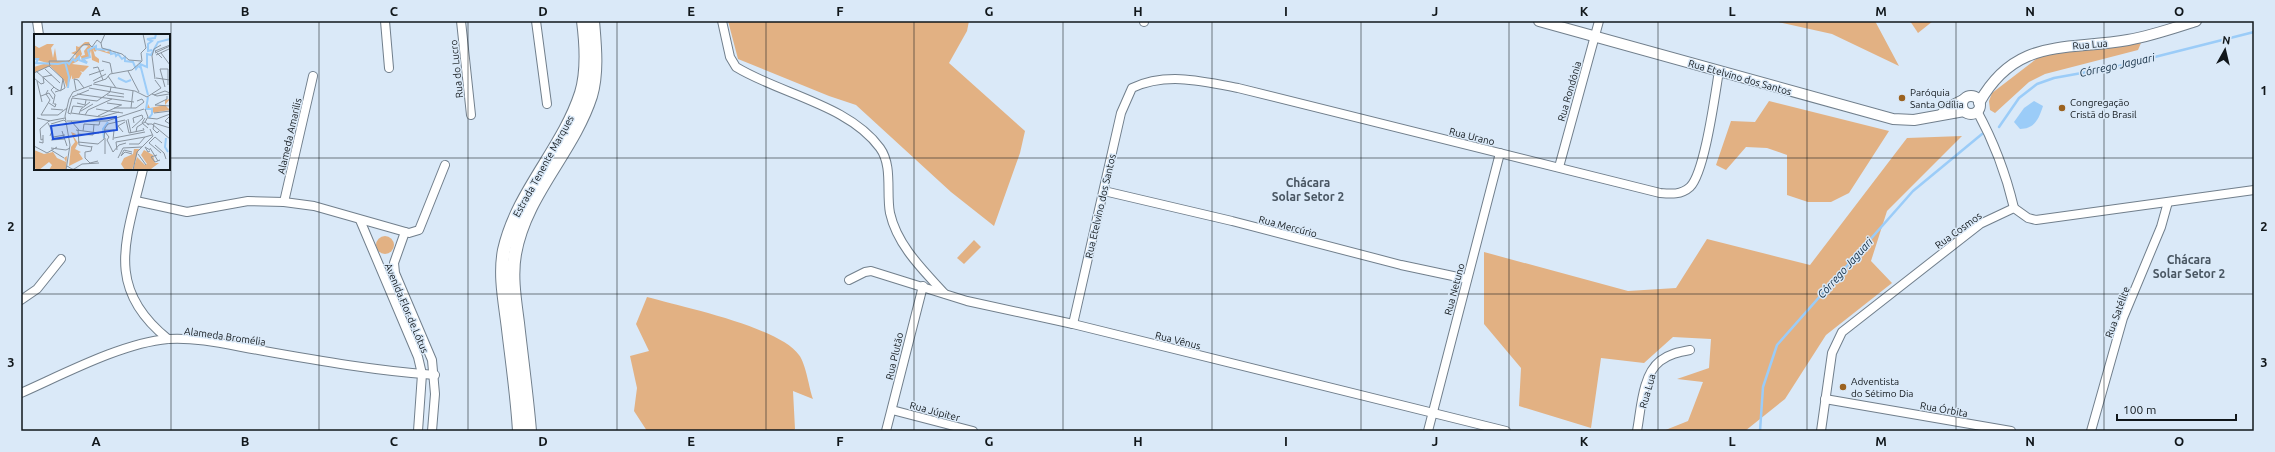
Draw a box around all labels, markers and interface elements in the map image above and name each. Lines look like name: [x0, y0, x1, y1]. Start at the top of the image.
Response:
text: A: [91, 4, 101, 18]
text: B: [241, 4, 250, 18]
text: C: [390, 4, 399, 18]
text: D: [538, 4, 548, 18]
text: E: [687, 4, 695, 18]
text: F: [836, 4, 844, 18]
text: G: [985, 4, 994, 18]
text: H: [1133, 4, 1143, 18]
text: I: [1284, 4, 1288, 18]
text: J: [1432, 4, 1438, 18]
text: K: [1580, 4, 1589, 18]
text: L: [1728, 4, 1736, 18]
text: M: [1875, 4, 1887, 18]
text: N: [2025, 4, 2035, 18]
text: O: [2174, 4, 2184, 18]
north arrow: [2205, 30, 2245, 70]
inset map: [34, 34, 170, 170]
text: N: [2221, 34, 2231, 47]
street label: Rua Lua: [2072, 37, 2108, 52]
street label: Rua do Lucro: [448, 39, 465, 99]
water label: Córrego Jaguari: [2078, 51, 2157, 79]
street label: Rua Etelvino dos Santos: [1687, 57, 1793, 97]
street label: Rua Rondônia: [1556, 60, 1583, 123]
text: 1: [7, 83, 15, 97]
text: 1: [2260, 83, 2268, 97]
place label: Paróquia Santa Odília: [1910, 87, 1964, 110]
marker: Paróquia Santa Odília: [1897, 93, 1907, 103]
street label: Alameda Amarilis: [275, 97, 304, 175]
place label: Congregação Cristã do Brasil: [2070, 97, 2137, 120]
marker: Congregação Cristã do Brasil: [2057, 103, 2067, 113]
street label: Estrada Tenente Marques: [511, 114, 576, 219]
street label: Rua Urano: [1448, 126, 1496, 148]
street label: Rua Etelvino dos Santos: [1083, 153, 1118, 259]
district label: Chácara Solar Setor 2: [1272, 176, 1345, 203]
street label: Rua Cosmos: [1933, 210, 1984, 251]
street label: Rua Mercúrio: [1258, 213, 1318, 240]
text: 2: [7, 219, 15, 233]
text: 2: [2260, 219, 2268, 233]
water label: Córrego Jaguari: [1815, 235, 1876, 301]
district label: Chácara Solar Setor 2: [2153, 253, 2226, 280]
street label: Avenida Flor de Lótus: [383, 262, 430, 355]
street label: Rua Netuno: [1442, 262, 1467, 316]
street label: Rua Satélite: [2103, 285, 2132, 339]
street label: Alameda Bromélia: [184, 325, 266, 348]
street label: Rua Vênus: [1154, 330, 1202, 351]
street label: Rua Plutão: [884, 331, 905, 381]
text: 3: [7, 355, 15, 369]
text: 3: [2260, 355, 2268, 369]
street label: Rua Lua: [1637, 373, 1658, 410]
place label: Adventista do Sétimo Dia: [1851, 376, 1914, 399]
marker: Adventista do Sétimo Dia: [1838, 382, 1848, 392]
scale bar: [2117, 396, 2236, 422]
street label: Rua Órbita: [1919, 399, 1969, 419]
street label: Rua Júpiter: [909, 400, 961, 424]
text: 100 m: [2123, 403, 2156, 416]
text: A: [91, 434, 101, 448]
text: B: [241, 434, 250, 448]
text: C: [390, 434, 399, 448]
text: D: [538, 434, 548, 448]
text: E: [687, 434, 695, 448]
text: F: [836, 434, 844, 448]
text: G: [985, 434, 994, 448]
text: H: [1133, 434, 1143, 448]
text: I: [1284, 434, 1288, 448]
text: J: [1432, 434, 1438, 448]
text: K: [1580, 434, 1589, 448]
text: L: [1728, 434, 1736, 448]
text: M: [1875, 434, 1887, 448]
text: N: [2025, 434, 2035, 448]
text: O: [2174, 434, 2184, 448]

